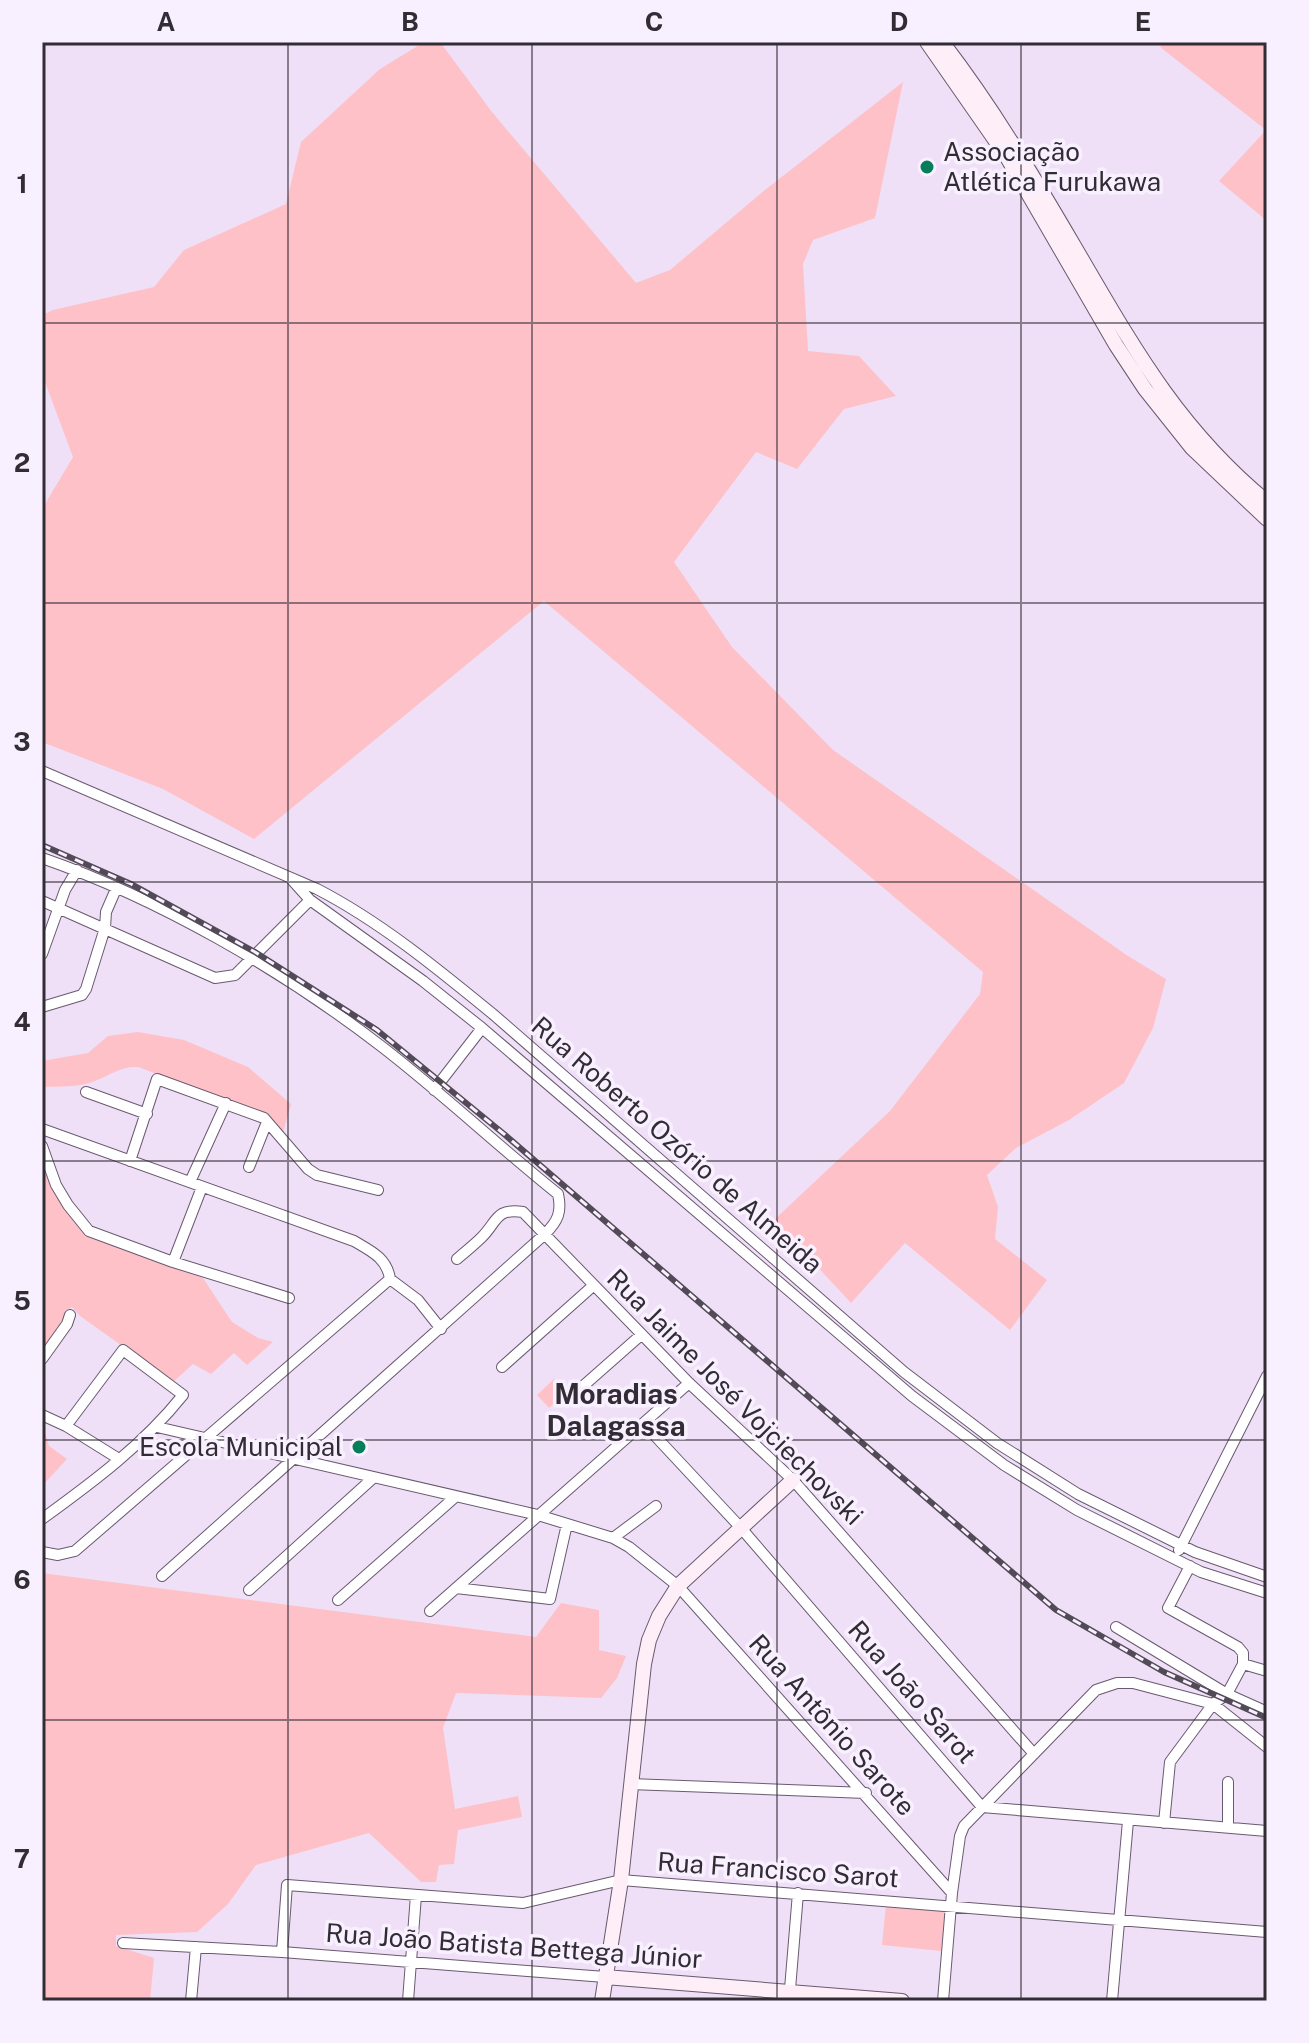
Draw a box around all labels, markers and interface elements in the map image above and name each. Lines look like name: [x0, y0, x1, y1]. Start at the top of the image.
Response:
text: A: [157, 6, 176, 37]
text: B: [401, 6, 419, 37]
text: C: [645, 6, 663, 37]
text: D: [890, 6, 908, 37]
text: E: [1135, 6, 1151, 37]
place label: Associação Atlética Furukawa: [943, 136, 1161, 197]
marker: Associação Atlética Furukawa: [918, 158, 936, 176]
text: 1: [16, 168, 28, 199]
text: 2: [14, 447, 30, 478]
text: 3: [13, 726, 31, 757]
text: 4: [13, 1006, 31, 1037]
street label: Rua Roberto Ozório de Almeida: [526, 1010, 829, 1279]
street label: Rua Jaime José Vojciechovski: [601, 1262, 870, 1531]
text: 5: [13, 1285, 31, 1316]
district label: Moradias Dalagassa: [546, 1377, 686, 1442]
place label: Escola Municipal: [139, 1431, 343, 1462]
marker: Escola Municipal: [350, 1438, 368, 1456]
text: 6: [13, 1564, 31, 1595]
street label: Rua João Sarot: [842, 1614, 983, 1769]
street label: Rua Antônio Sarote: [743, 1628, 922, 1822]
text: 7: [14, 1843, 30, 1874]
street label: Rua Francisco Sarot: [656, 1846, 900, 1893]
street label: Rua João Batista Bettega Júnior: [325, 1917, 703, 1974]

